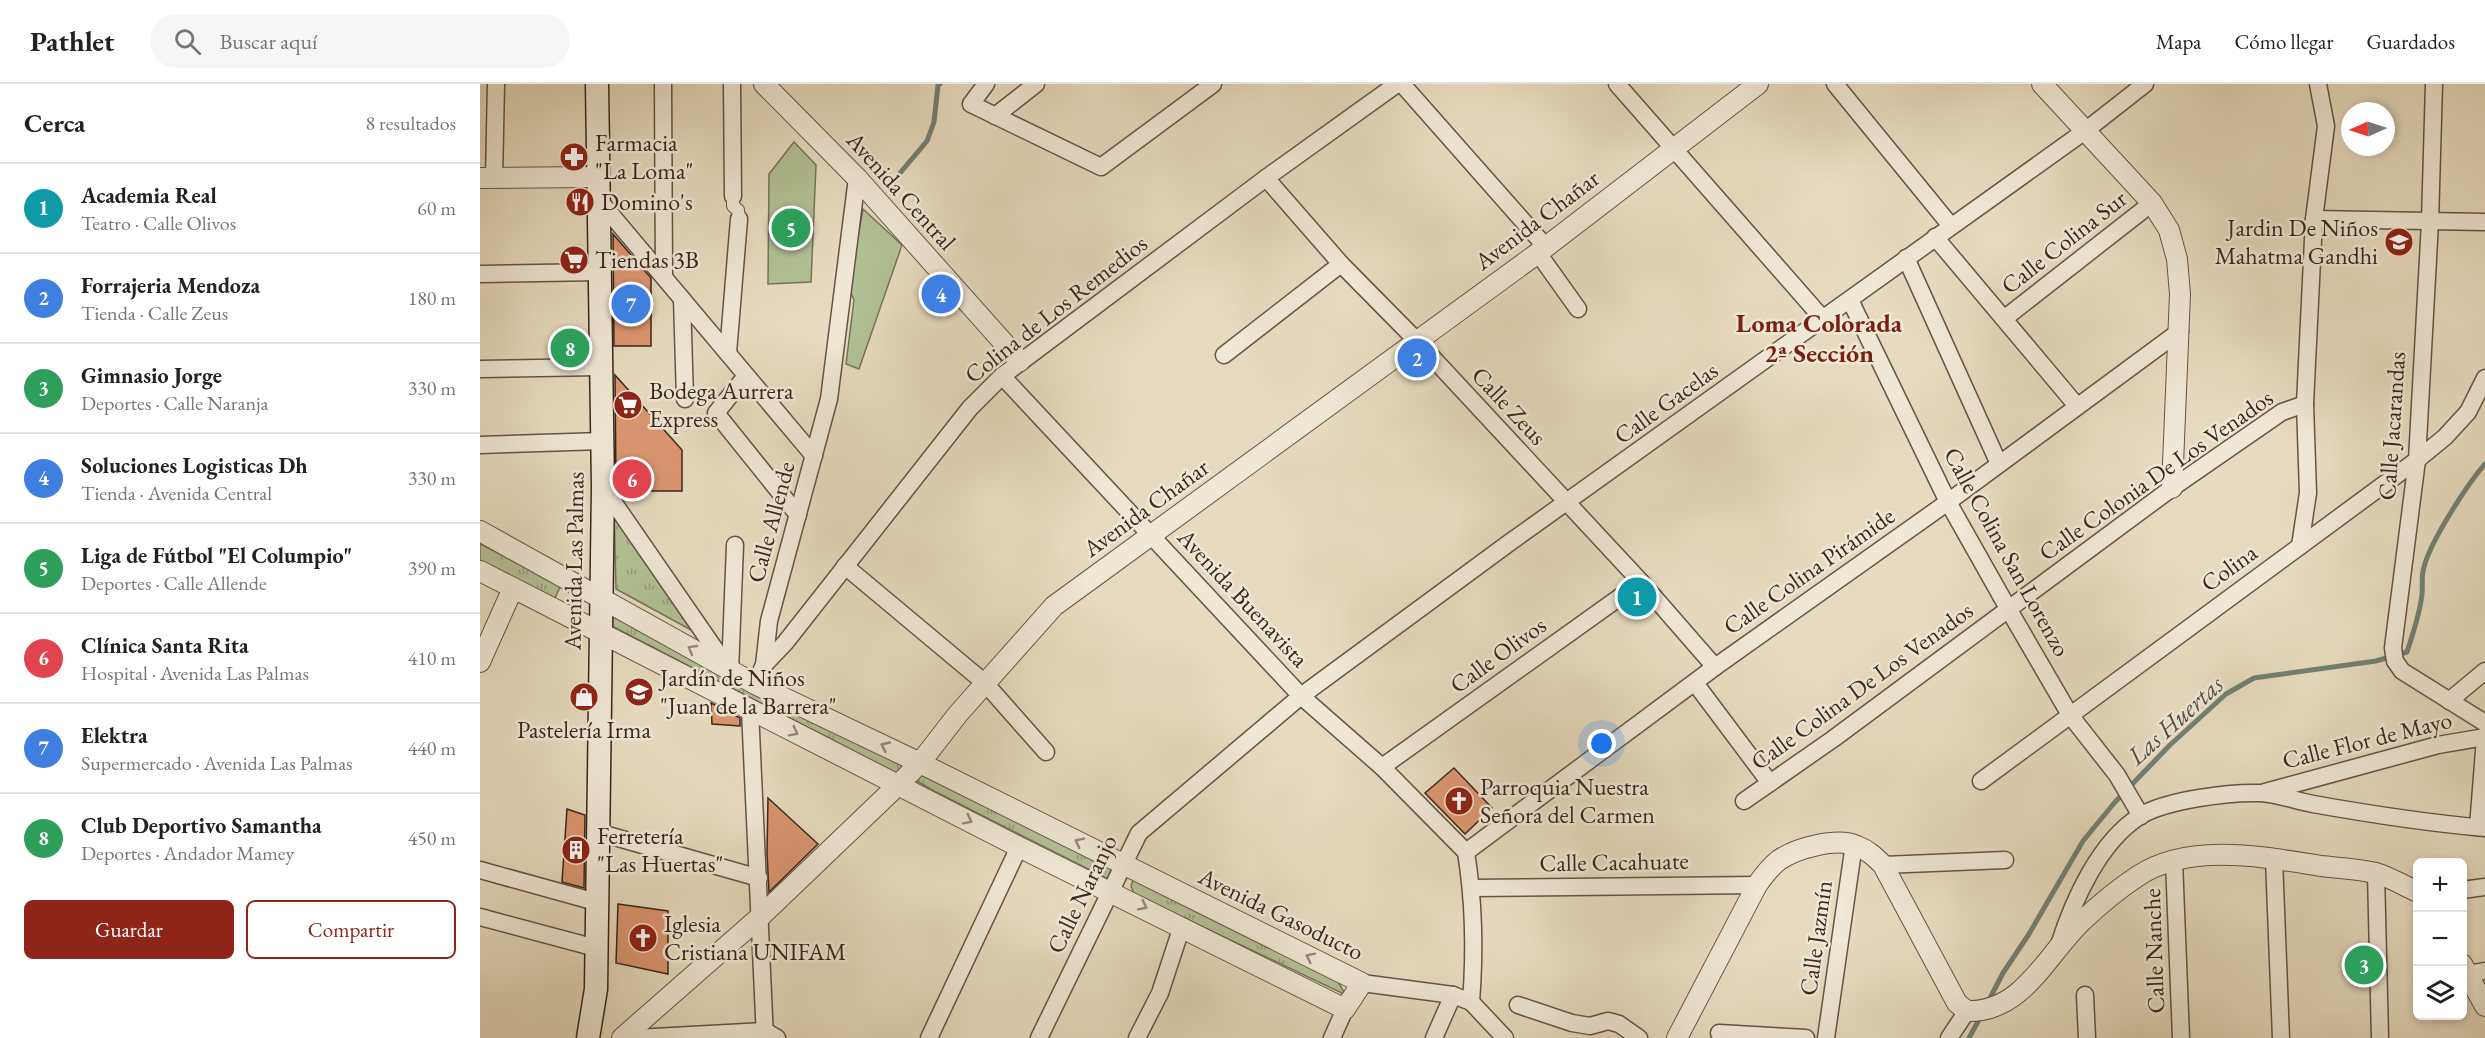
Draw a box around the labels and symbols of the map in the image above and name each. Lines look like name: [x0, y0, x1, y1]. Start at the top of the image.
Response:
north arrow: [2341, 102, 2395, 156]
street label: Avenida Central: [839, 124, 963, 257]
place label: Farmacia "La Loma": [595, 127, 693, 186]
pharmacy icon: Farmacia "La Loma": [558, 141, 590, 173]
street label: Avenida Chañar: [1467, 163, 1605, 277]
street label: Calle Colina Sur: [1995, 183, 2133, 300]
restaurant icon: Domino's: [564, 186, 596, 218]
place label: Domino's: [601, 186, 693, 217]
pin: 5: [772, 206, 810, 250]
place label: Jardin De Niños Mahatma Gandhi: [2215, 212, 2378, 271]
school or university icon: Jardin De Niños Mahatma Gandhi: [2383, 226, 2415, 258]
street label: Colina de Los Remedios: [958, 227, 1153, 390]
supermarket icon: Tiendas 3B: [558, 244, 590, 276]
place label: Tiendas 3B: [595, 244, 699, 275]
pin: 4: [922, 272, 960, 316]
pin: 7: [612, 282, 650, 326]
district label: Loma Colorada 2ª Sección: [1736, 306, 1903, 370]
pin: 8: [550, 326, 590, 370]
pin: 2: [1398, 336, 1436, 380]
street label: Calle Jacarandas: [2371, 351, 2412, 501]
street label: Calle Gacelas: [1608, 354, 1724, 451]
street label: Calle Zeus: [1465, 360, 1554, 452]
place label: Bodega Aurrera Express: [649, 375, 794, 434]
street label: Calle Colonia De Los Venados: [2032, 382, 2279, 567]
supermarket icon: Bodega Aurrera Express: [612, 389, 644, 421]
street label: Calle Colina San Lorenzo: [1937, 442, 2078, 662]
street label: Avenida Chañar: [1076, 451, 1215, 564]
pin: 6: [612, 456, 652, 502]
street label: Calle Allende: [740, 458, 802, 586]
street label: Avenida Las Palmas: [556, 471, 591, 652]
street label: Calle Colina Pirámide: [1717, 500, 1900, 641]
street label: Avenida Buenavista: [1171, 521, 1316, 674]
street label: Colina: [2194, 536, 2263, 598]
pin: 1: [1618, 574, 1656, 620]
street label: Calle Colina De Los Venados: [1744, 594, 1979, 777]
street label: Calle Olivos: [1443, 609, 1552, 700]
one-way arrow: [688, 645, 699, 656]
place label: Jardín de Niños "Juan de la Barrera": [658, 662, 837, 721]
water label: Las Huertas: [2119, 667, 2231, 773]
school or university icon: Jardín de Niños "Juan de la Barrera": [623, 676, 655, 708]
shop icon: Pastelería Irma: [568, 681, 600, 713]
street label: Calle Flor de Mayo: [2279, 703, 2455, 776]
place label: Pastelería Irma: [517, 714, 651, 745]
one-way arrow: [788, 724, 799, 736]
your location: [1587, 729, 1616, 758]
one-way arrow: [881, 742, 892, 754]
place label: Parroquia Nuestra Señora del Carmen: [1480, 771, 1655, 830]
church icon: Parroquia Nuestra Señora del Carmen: [1443, 785, 1475, 817]
one-way arrow: [962, 813, 972, 824]
place label: Ferretería "Las Huertas": [597, 820, 723, 879]
street label: Calle Naranjo: [1039, 829, 1124, 958]
building icon: Ferretería "Las Huertas": [560, 834, 592, 866]
one-way arrow: [1074, 838, 1085, 849]
street label: Calle Cacahuate: [1539, 845, 1689, 878]
street label: Avenida Gasoducto: [1193, 860, 1369, 967]
street label: Calle Jazmín: [1792, 878, 1839, 997]
street label: Calle Nanche: [2136, 888, 2171, 1014]
one-way arrow: [1136, 899, 1147, 911]
place label: Iglesia Cristiana UNIFAM: [664, 908, 846, 967]
church icon: Iglesia Cristiana UNIFAM: [627, 922, 659, 954]
pin: 3: [2344, 942, 2384, 988]
one-way arrow: [1305, 952, 1316, 964]

